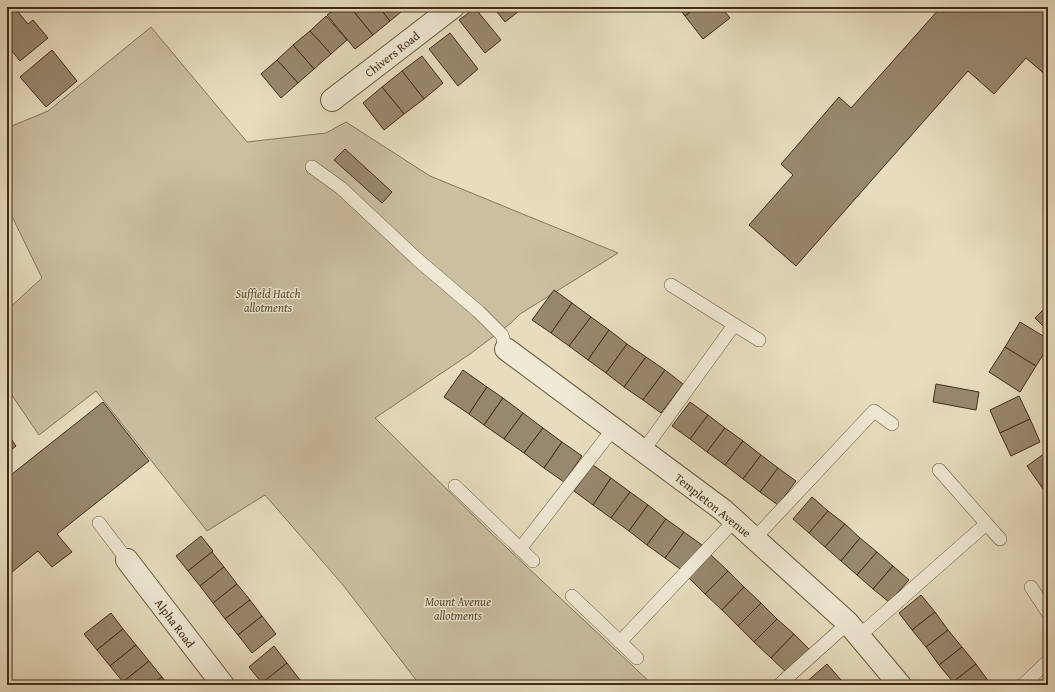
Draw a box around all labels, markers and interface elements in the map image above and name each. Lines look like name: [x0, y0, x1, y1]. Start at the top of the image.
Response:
street label: Chivers Road: [361, 27, 423, 81]
park label: Suffield Hatch allotments: [236, 285, 300, 316]
street label: Templeton Avenue: [671, 469, 755, 541]
park label: Mount Avenue allotments: [425, 593, 491, 624]
street label: Alpha Road: [151, 595, 199, 651]

